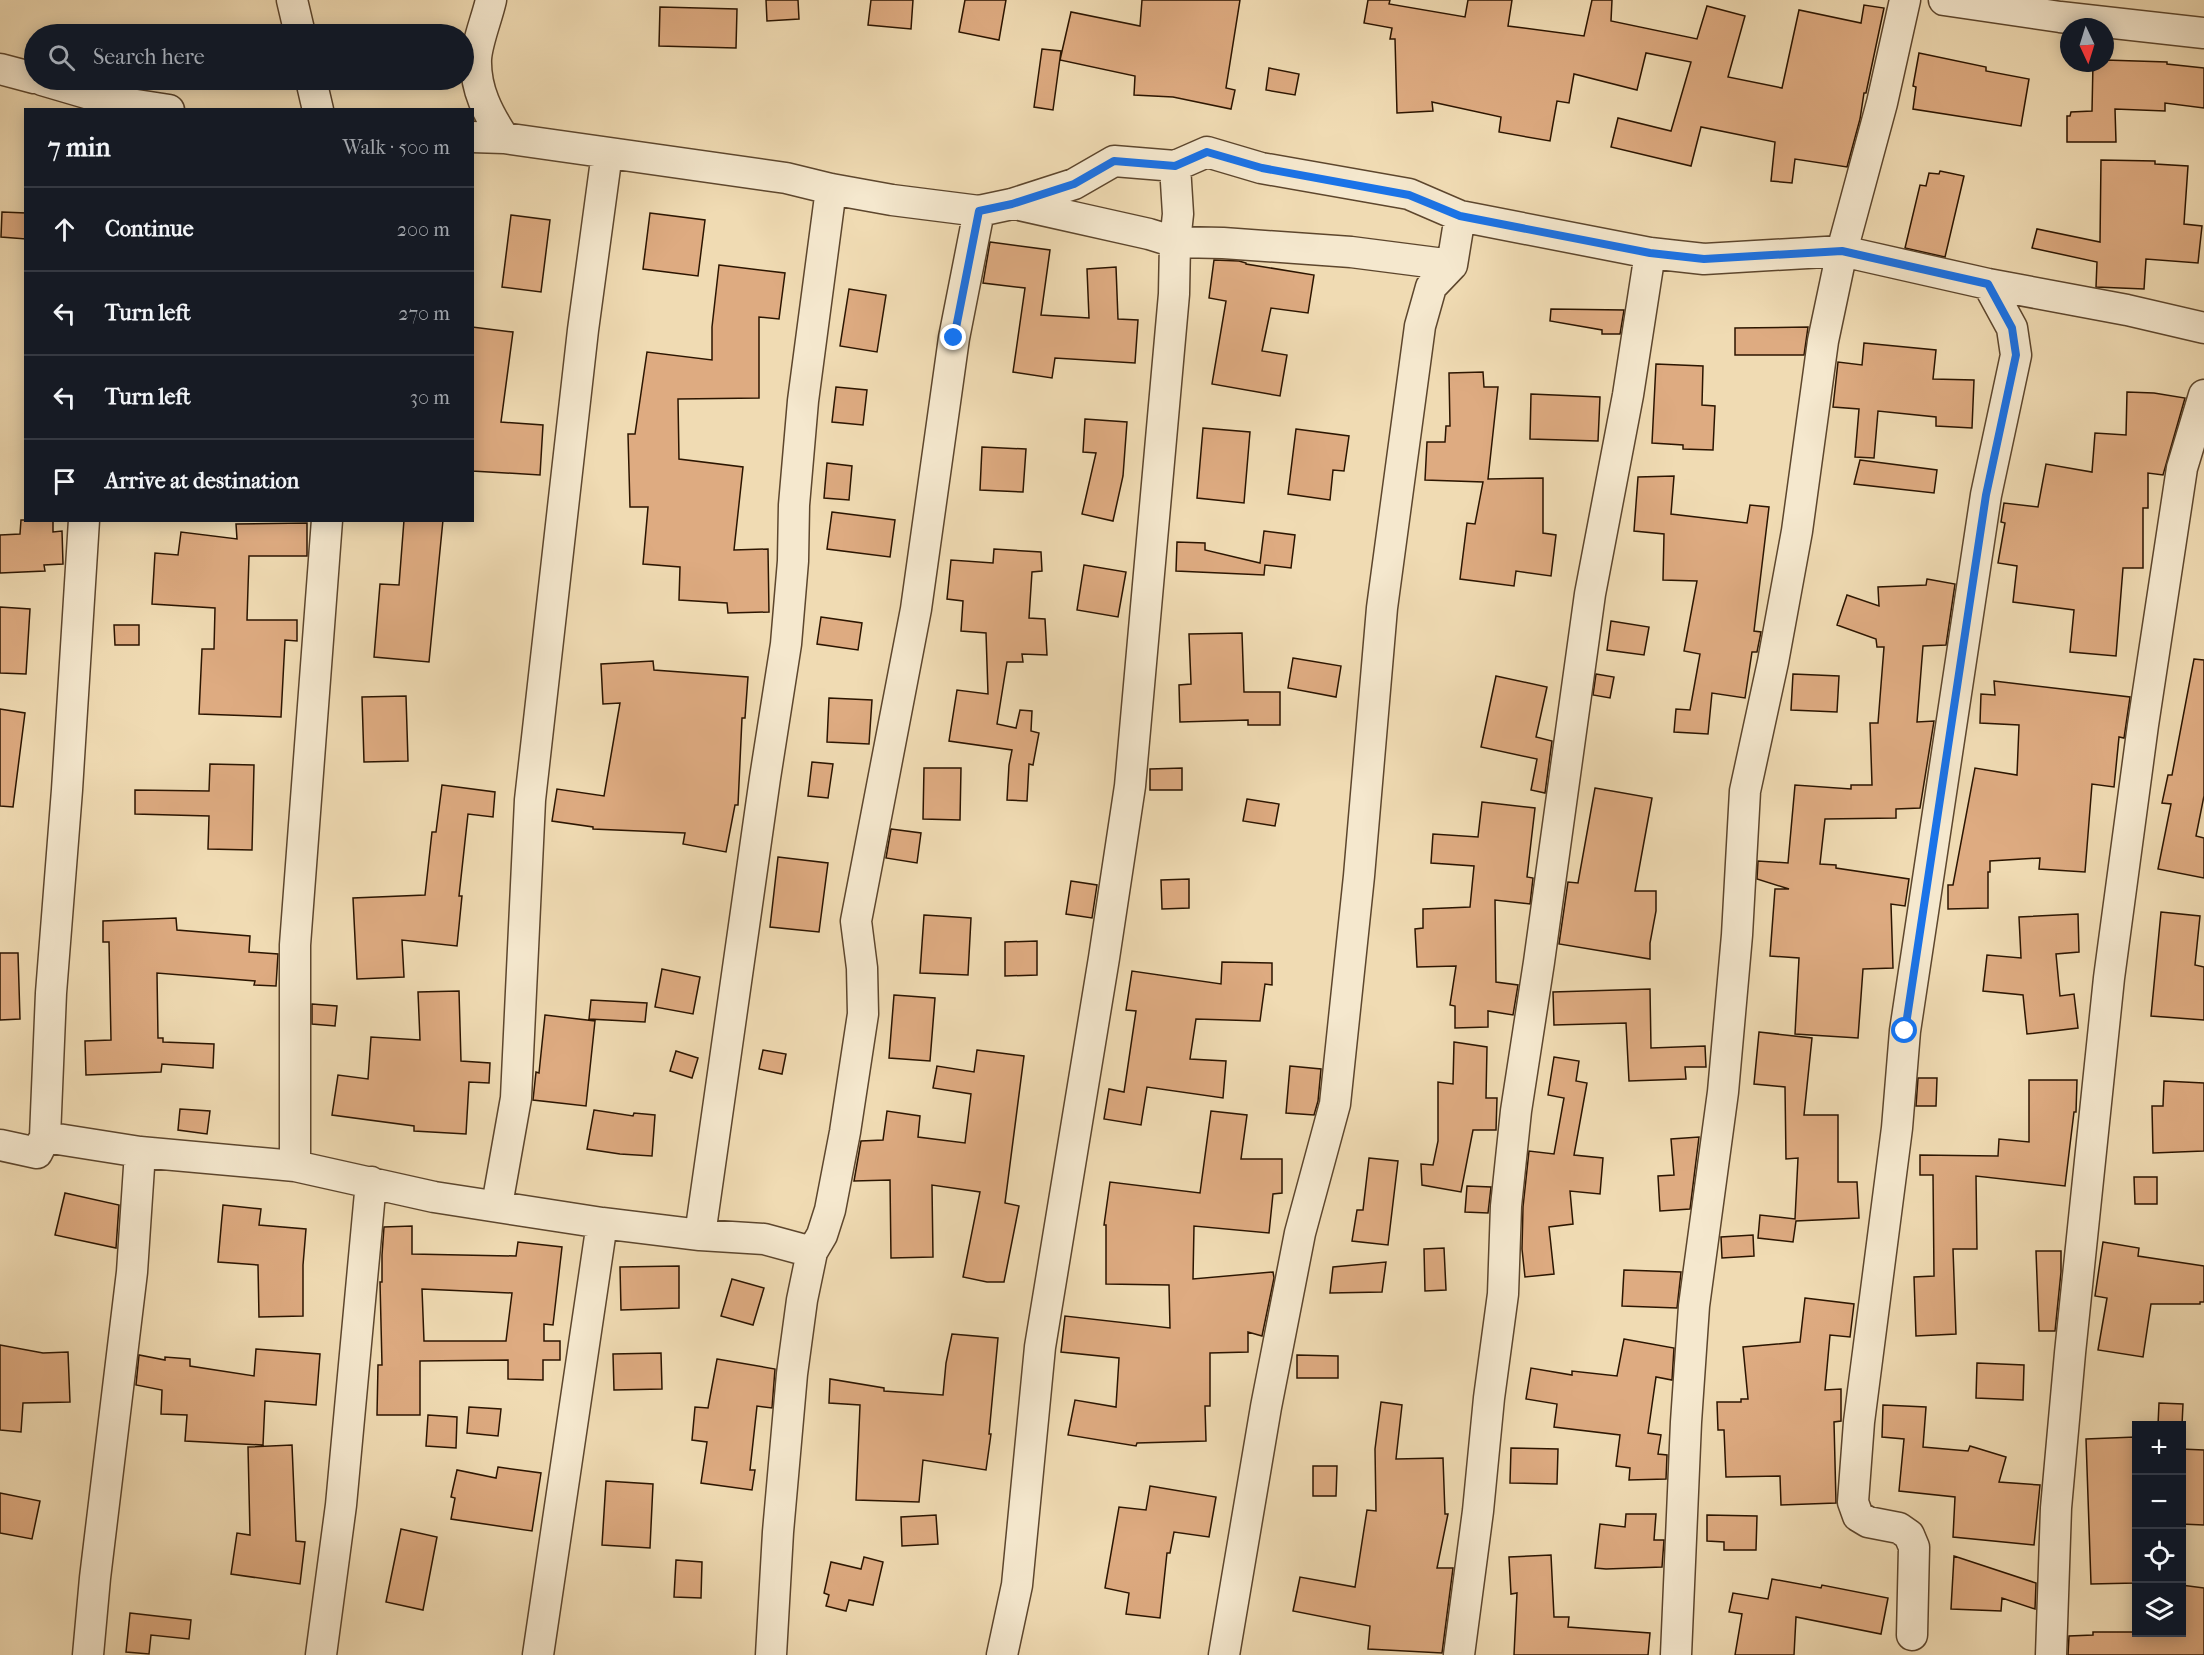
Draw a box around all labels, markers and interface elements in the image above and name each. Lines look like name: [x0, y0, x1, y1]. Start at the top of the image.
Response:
north arrow: [2060, 18, 2114, 72]
search box: [24, 24, 474, 90]
icon: search: [45, 41, 78, 74]
text: Search here: [93, 44, 205, 70]
text: 7 min: [48, 132, 111, 163]
text: Walk · 500 m: [342, 136, 450, 159]
icon: ahead: [48, 213, 81, 246]
text: Continue: [105, 216, 194, 242]
text: 200 m: [397, 218, 450, 241]
icon: left: [48, 297, 81, 330]
text: Turn left: [105, 300, 191, 326]
text: 270 m: [398, 302, 450, 325]
route end: [940, 324, 966, 350]
icon: left: [48, 381, 81, 414]
text: Turn left: [105, 384, 191, 410]
text: 30 m: [410, 386, 450, 409]
icon: arrive: [48, 465, 81, 498]
text: Arrive at destination: [105, 468, 299, 494]
route start: [1891, 1017, 1917, 1043]
map controls: [2132, 1421, 2186, 1637]
button: +: [2132, 1421, 2186, 1475]
button: −: [2132, 1475, 2186, 1529]
button: locate: [2132, 1529, 2186, 1583]
button: layers: [2132, 1583, 2186, 1637]

